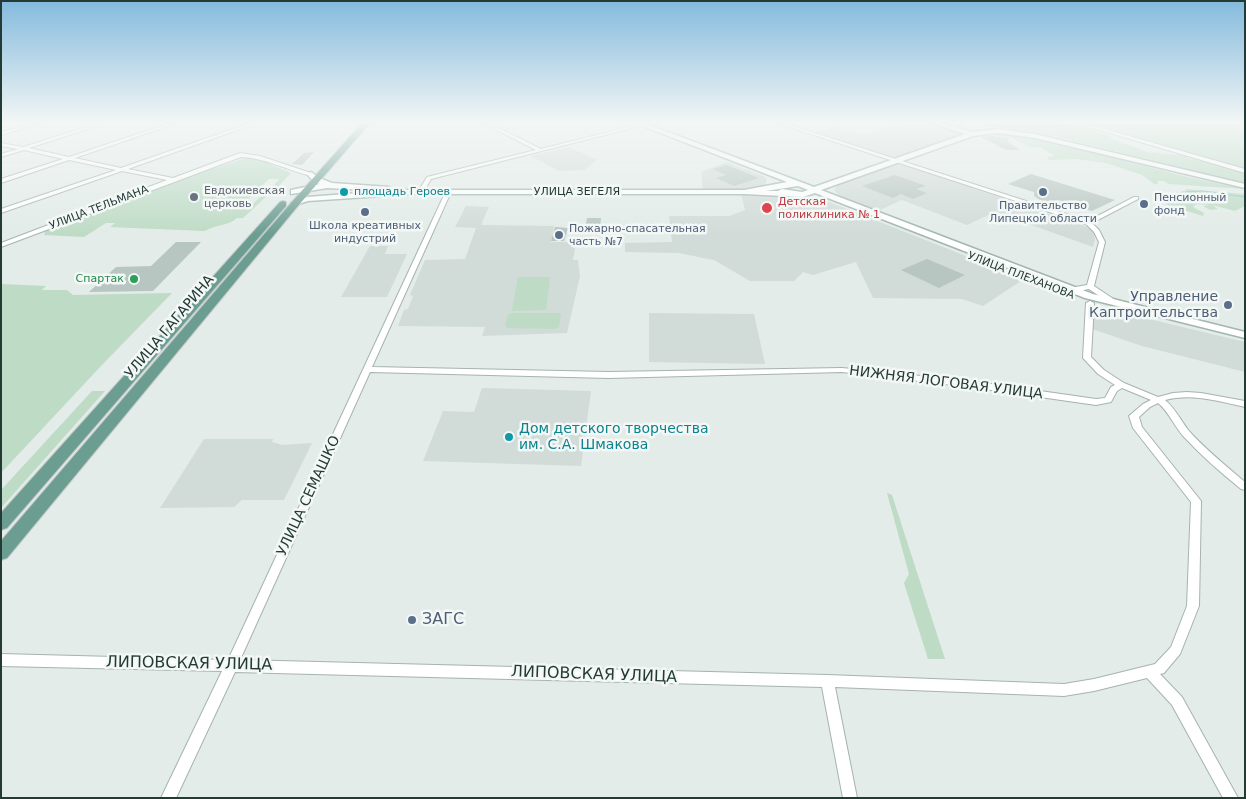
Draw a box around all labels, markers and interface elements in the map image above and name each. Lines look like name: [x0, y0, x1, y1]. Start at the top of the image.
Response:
street label: УЛИЦА ТЕЛЬМАНА: [48, 183, 150, 233]
place label: Евдокиевская церковь: [204, 184, 285, 210]
place label: площадь Героев: [354, 185, 450, 199]
street label: УЛИЦА ЗЕГЕЛЯ: [534, 185, 620, 199]
marker: площадь Героев: [338, 186, 350, 198]
marker: Правительство Липецкой области: [1037, 186, 1049, 198]
marker: Евдокиевская церковь: [188, 191, 200, 203]
place label: Пенсионный фонд: [1154, 191, 1226, 217]
place label: Детская поликлиника № 1: [778, 195, 880, 221]
marker: Пенсионный фонд: [1138, 198, 1150, 210]
place label: Правительство Липецкой области: [989, 199, 1097, 225]
marker: Детская поликлиника № 1: [760, 201, 774, 215]
marker: Школа креативных индустрий: [359, 206, 371, 218]
place label: Школа креативных индустрий: [309, 219, 421, 245]
place label: Пожарно-спасательная часть №7: [569, 222, 706, 248]
marker: Пожарно-спасательная часть №7: [553, 229, 565, 241]
street label: УЛИЦА ПЛЕХАНОВА: [966, 250, 1076, 302]
place label: Спартак: [76, 272, 124, 286]
street label: УЛИЦА ГАГАРИНА: [122, 272, 218, 382]
marker: Спартак: [128, 273, 140, 285]
place label: Управление Каптроительства: [1089, 289, 1218, 322]
marker: Управление Каптроительства: [1222, 299, 1234, 311]
street label: НИЖНЯЯ ЛОГОВАЯ УЛИЦА: [848, 363, 1044, 403]
place label: Дом детского творчества им. С.А. Шмакова: [519, 421, 708, 454]
marker: Дом детского творчества им. С.А. Шмакова: [503, 431, 515, 443]
street label: УЛИЦА СЕМАШКО: [274, 433, 344, 559]
place label: ЗАГС: [422, 610, 464, 630]
marker: ЗАГС: [406, 614, 418, 626]
street label: ЛИПОВСКАЯ УЛИЦА: [106, 653, 272, 675]
street label: ЛИПОВСКАЯ УЛИЦА: [511, 663, 677, 687]

